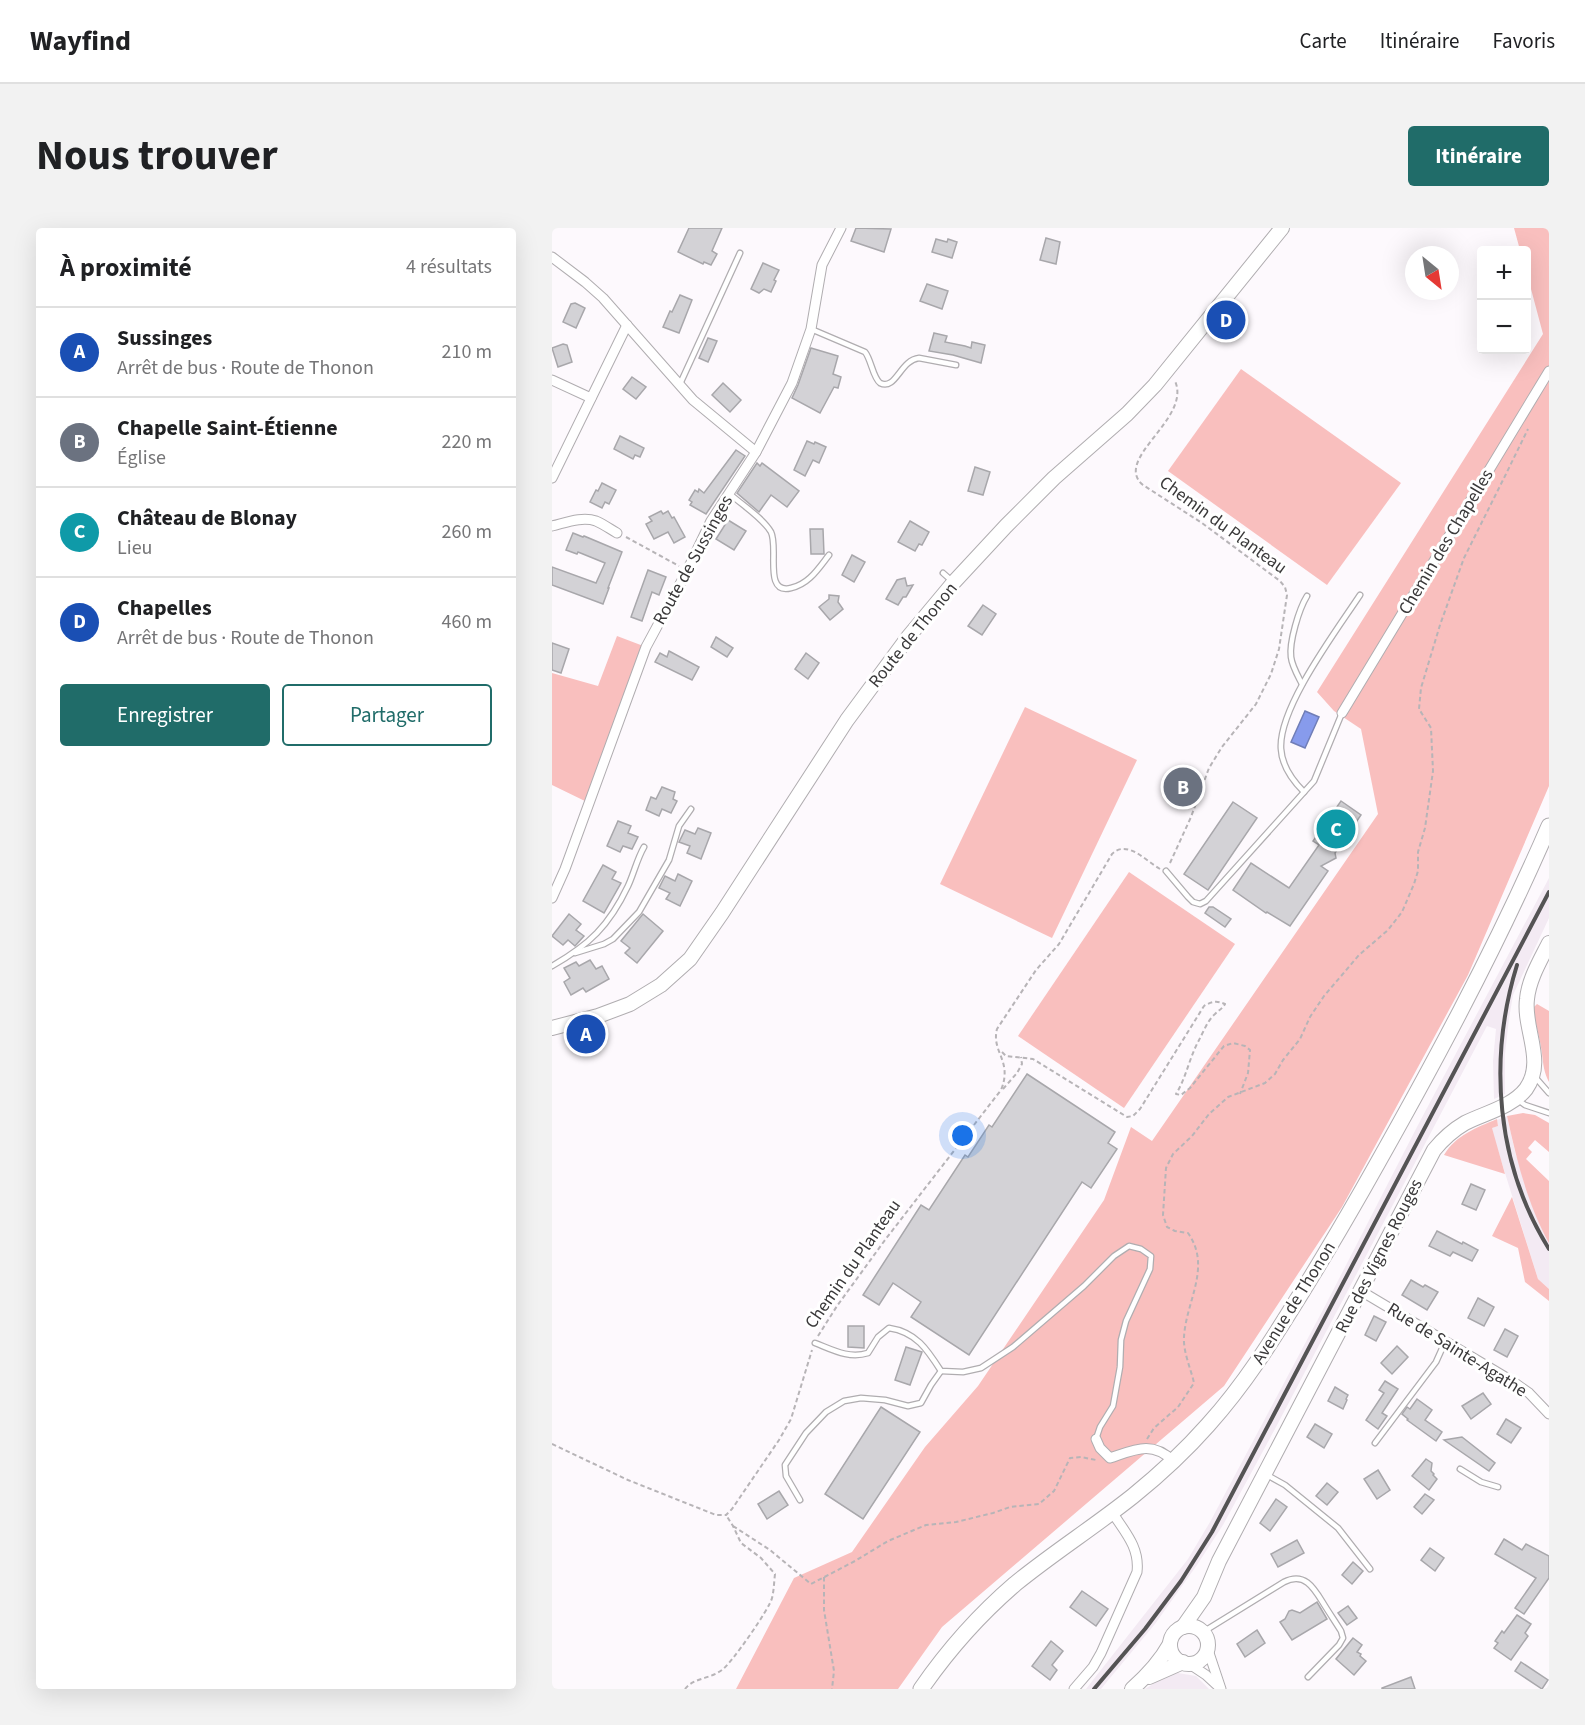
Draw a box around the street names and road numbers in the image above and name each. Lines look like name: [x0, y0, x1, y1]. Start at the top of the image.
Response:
street label: Chemin des Chapelles: [1393, 465, 1499, 619]
street label: Chemin du Planteau: [1154, 470, 1292, 580]
street label: Route de Sussinges: [647, 491, 739, 629]
street label: Route de Thonon: [863, 577, 963, 693]
street label: Rue des Vignes Rouges: [1329, 1174, 1429, 1338]
street label: Chemin du Planteau: [799, 1194, 907, 1334]
street label: Avenue de Thonon: [1246, 1237, 1342, 1369]
street label: Rue de Sainte-Agathe: [1382, 1297, 1532, 1403]

